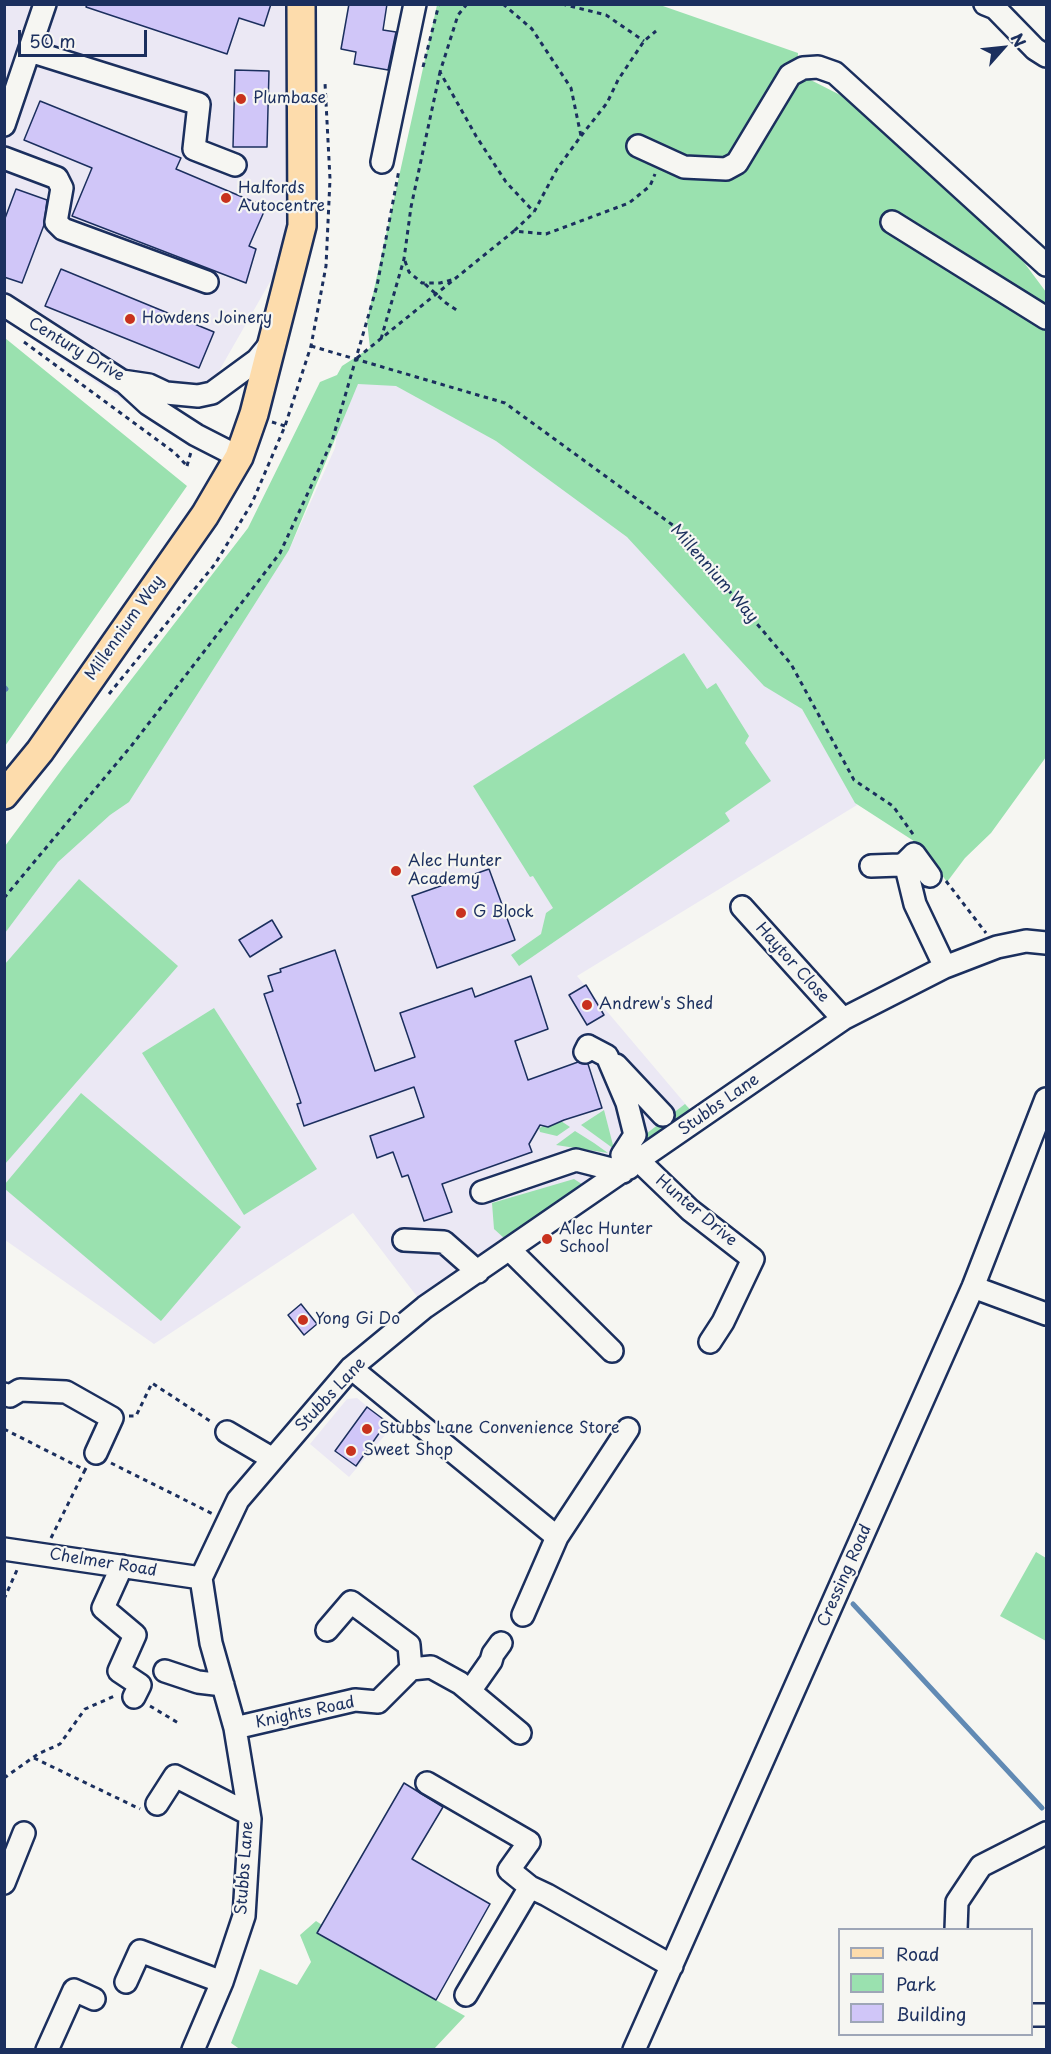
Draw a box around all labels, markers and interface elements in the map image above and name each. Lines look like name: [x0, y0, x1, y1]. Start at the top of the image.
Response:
scale bar: [21, 18, 150, 56]
north arrow: [973, 18, 1033, 78]
text: 50 m: [29, 27, 76, 54]
text: N: [1005, 29, 1033, 51]
place label: Plumbase: [253, 89, 326, 109]
marker: Plumbase: [234, 92, 248, 106]
place label: Halfords Autocentre: [238, 179, 325, 217]
marker: Halfords Autocentre: [219, 191, 233, 205]
place label: Howdens Joinery: [142, 309, 272, 329]
marker: Howdens Joinery: [123, 312, 137, 326]
street label: Century Drive: [25, 314, 127, 386]
street label: Millennium Way: [666, 521, 762, 627]
street label: Millennium Way: [82, 572, 168, 684]
place label: Alec Hunter Academy: [408, 852, 502, 890]
marker: Alec Hunter Academy: [389, 864, 403, 878]
place label: G Block: [473, 903, 534, 923]
marker: G Block: [454, 906, 468, 920]
street label: Haytor Close: [751, 919, 833, 1007]
place label: Andrew's Shed: [599, 995, 713, 1015]
marker: Andrew's Shed: [580, 998, 594, 1012]
street label: Stubbs Lane: [675, 1070, 763, 1140]
street label: Hunter Drive: [651, 1171, 741, 1251]
place label: Alec Hunter School: [559, 1220, 653, 1258]
marker: Alec Hunter School: [540, 1232, 554, 1246]
place label: Yong Gi Do: [315, 1310, 400, 1330]
marker: Yong Gi Do: [296, 1313, 310, 1327]
street label: Stubbs Lane: [292, 1354, 370, 1436]
place label: Stubbs Lane Convenience Store: [379, 1419, 620, 1439]
marker: Stubbs Lane Convenience Store: [360, 1422, 374, 1436]
place label: Sweet Shop: [363, 1441, 453, 1461]
marker: Sweet Shop: [344, 1444, 358, 1458]
street label: Cressing Road: [814, 1522, 876, 1630]
street label: Chelmer Road: [48, 1545, 158, 1581]
street label: Knights Road: [254, 1693, 356, 1733]
street label: Stubbs Lane: [232, 1820, 258, 1916]
legend: [838, 1928, 1033, 2036]
text: Road: [896, 1940, 940, 1967]
text: Park: [896, 1970, 936, 1997]
text: Building: [896, 2000, 966, 2027]

